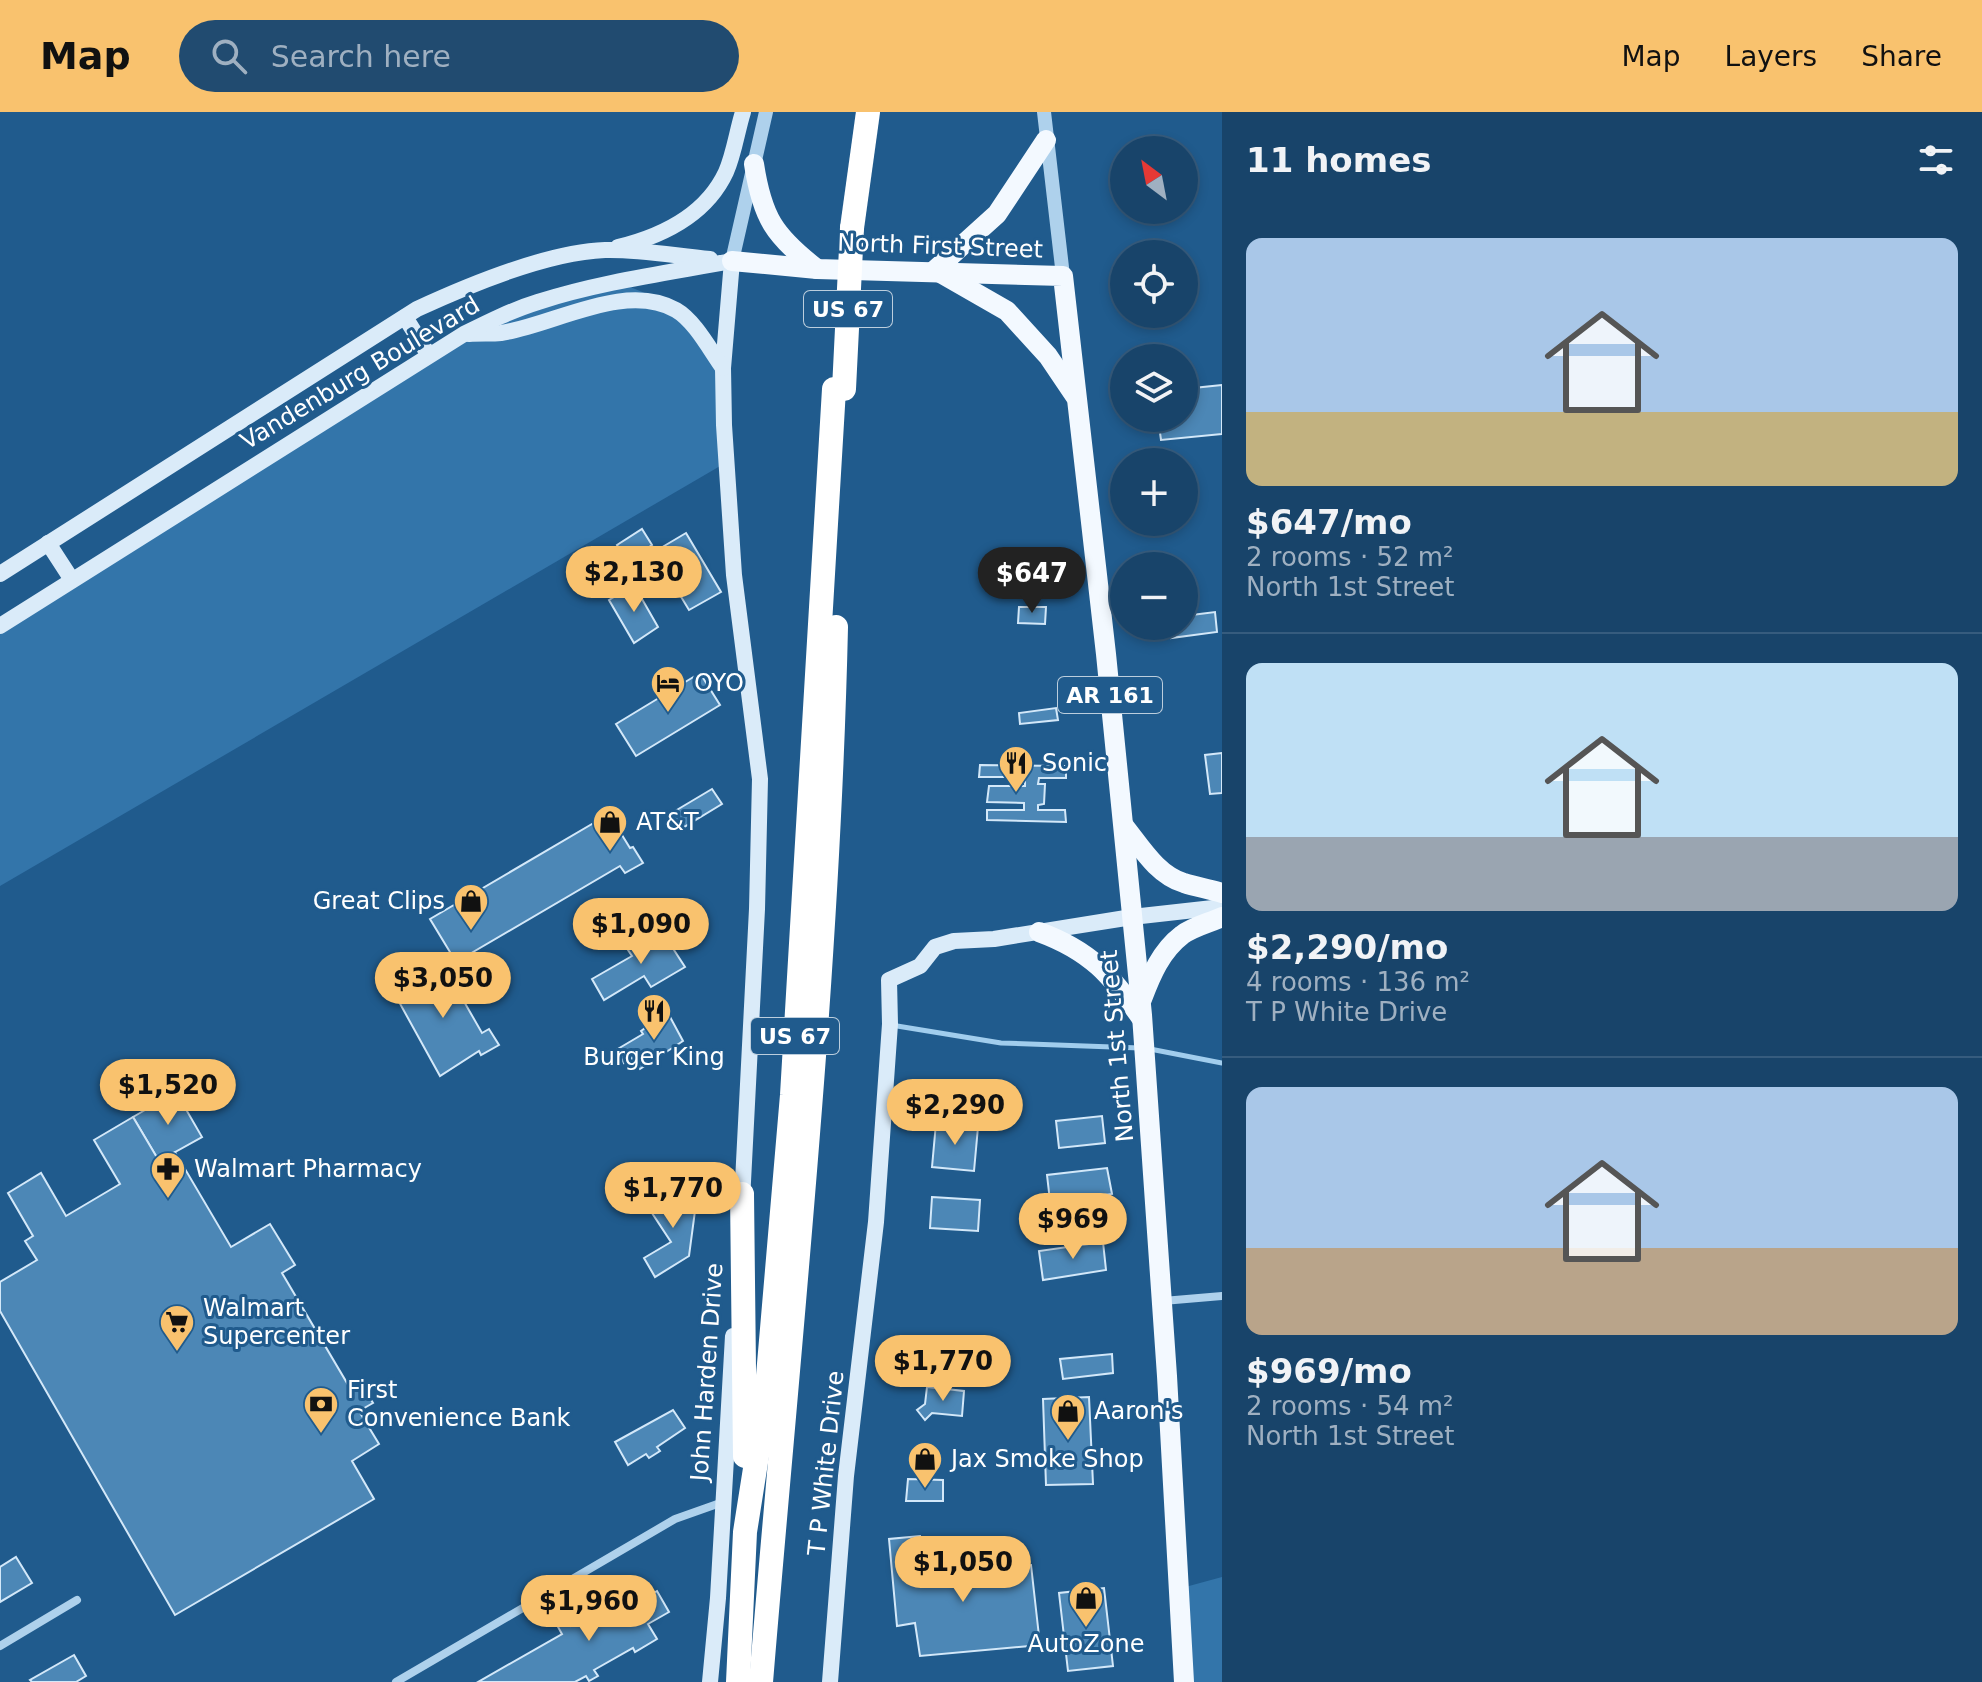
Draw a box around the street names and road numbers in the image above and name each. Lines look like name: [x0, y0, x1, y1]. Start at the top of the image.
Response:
street label: North First Street: [837, 228, 1043, 264]
street label: Vandenburg Boulevard: [235, 290, 485, 456]
road number: US 67: [804, 291, 892, 327]
road number: AR 161: [1058, 677, 1162, 713]
street label: North 1st Street: [1095, 949, 1139, 1143]
road number: US 67: [751, 1018, 839, 1054]
street label: John Harden Drive: [685, 1262, 729, 1484]
street label: T P White Drive: [802, 1369, 850, 1558]

